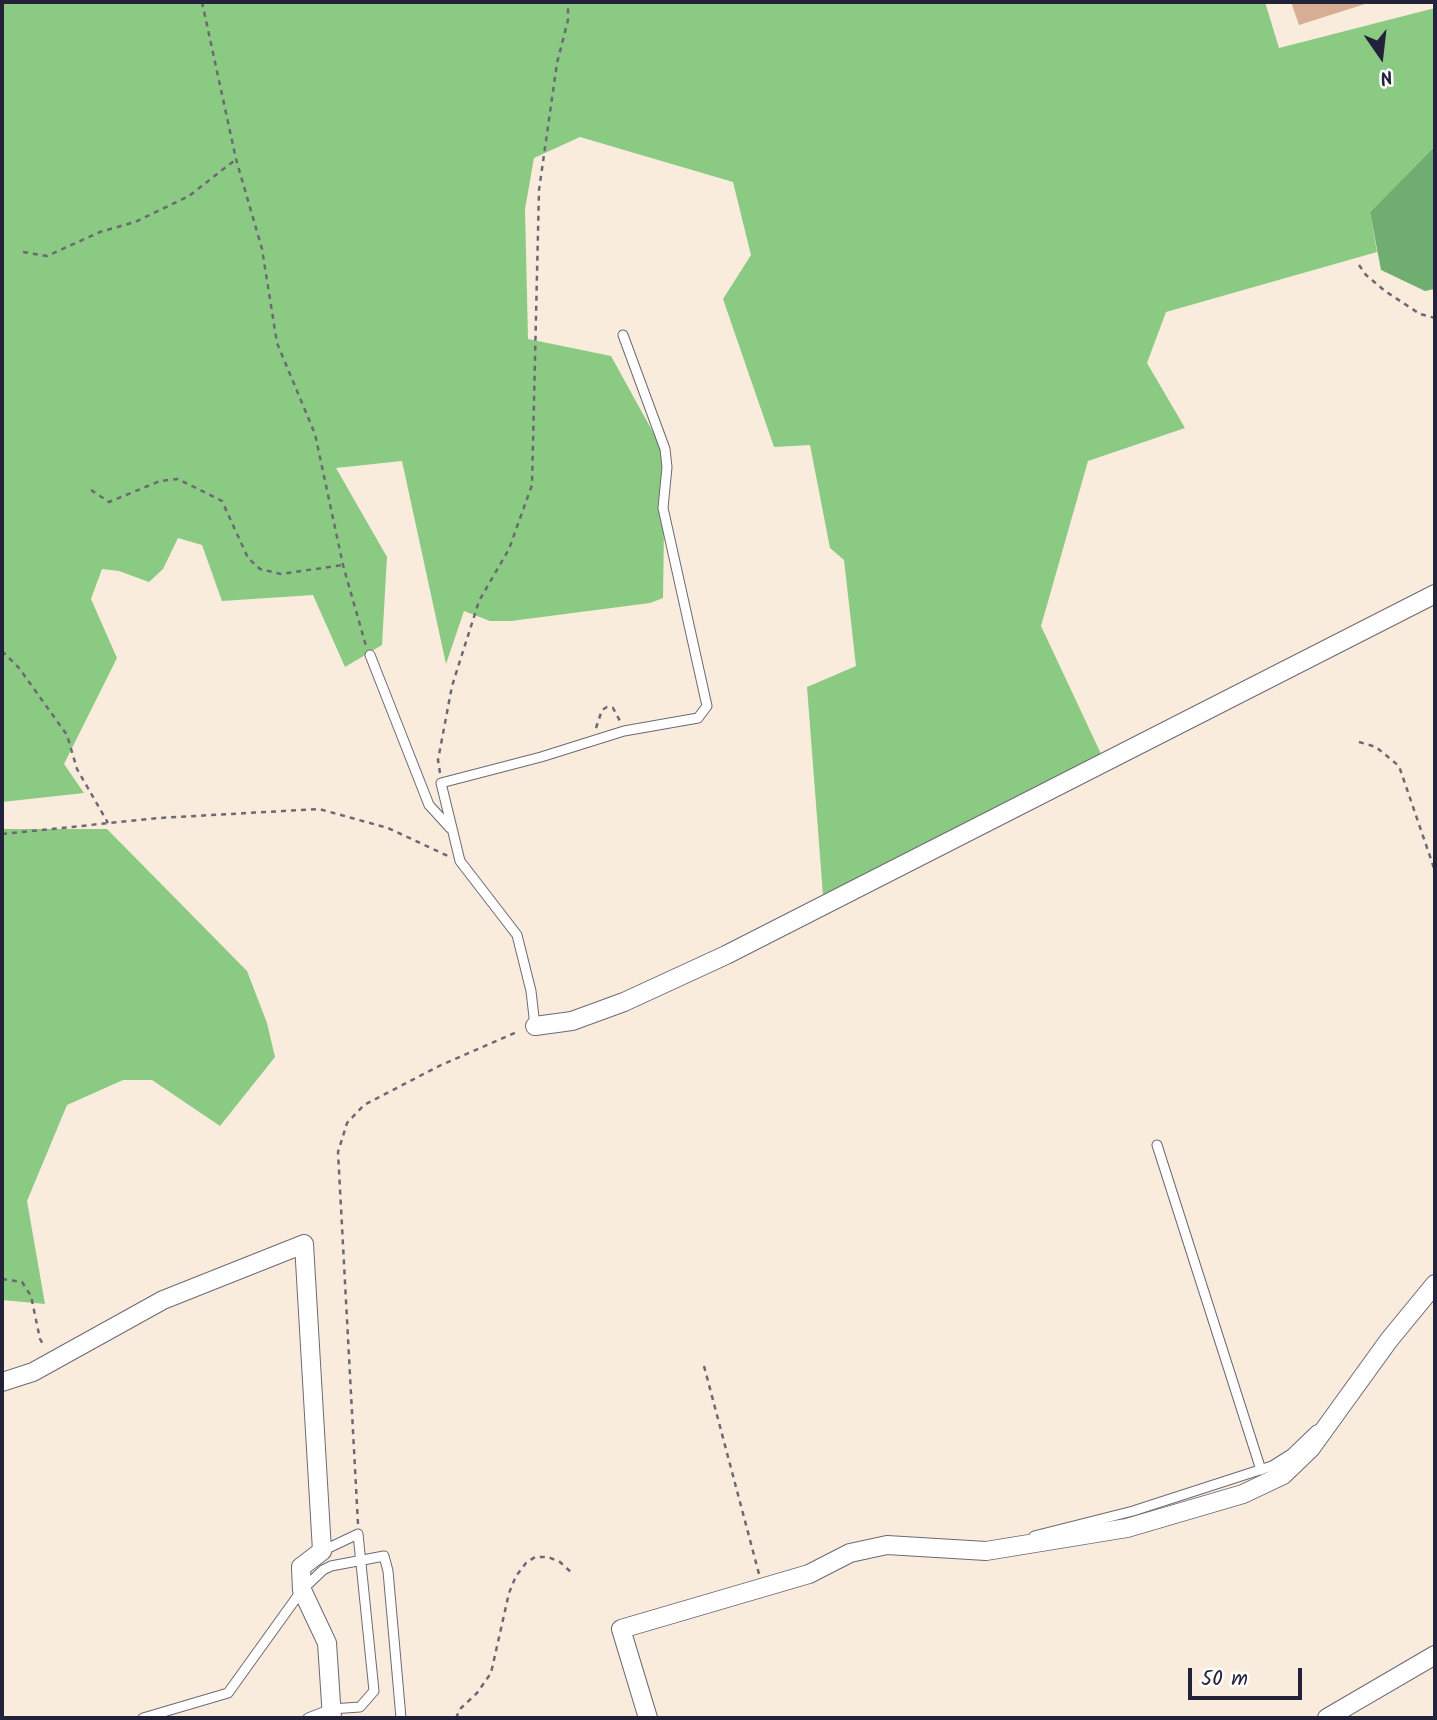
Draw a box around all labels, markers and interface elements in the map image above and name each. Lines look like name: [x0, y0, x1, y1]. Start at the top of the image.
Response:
north arrow: [1346, 21, 1416, 91]
text: N: [1377, 60, 1396, 92]
scale bar: [1192, 1654, 1306, 1698]
text: 50 m: [1201, 1663, 1248, 1696]

